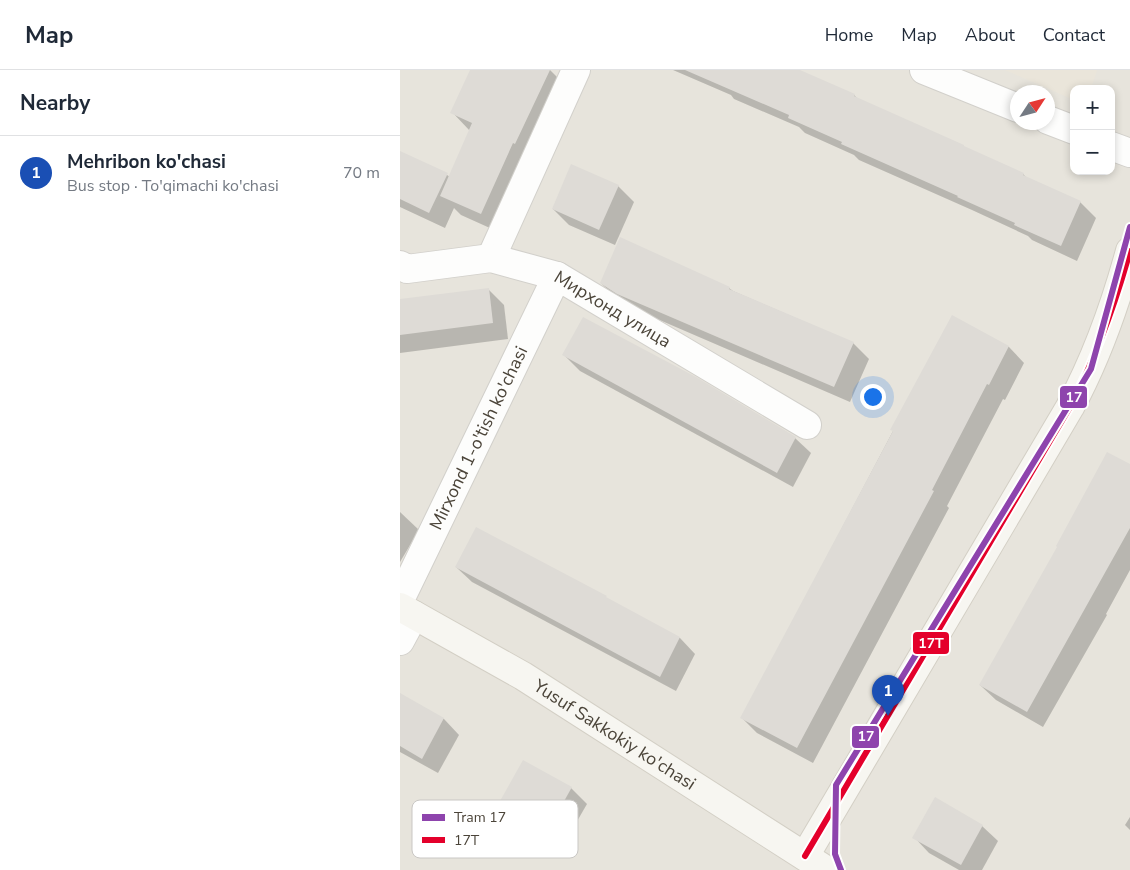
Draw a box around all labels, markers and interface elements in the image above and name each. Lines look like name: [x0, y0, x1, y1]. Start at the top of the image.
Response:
text: Map: [25, 19, 73, 51]
text: Home: [825, 23, 873, 47]
text: Map: [901, 23, 937, 47]
text: About: [965, 23, 1015, 47]
text: Contact: [1043, 23, 1105, 47]
north arrow: [1010, 85, 1055, 130]
map controls: [1070, 85, 1115, 175]
button: +: [1070, 85, 1115, 130]
text: Nearby: [20, 89, 90, 117]
button: −: [1070, 130, 1115, 175]
text: Mehribon ko'chasi: [67, 149, 226, 175]
text: 1: [31, 162, 41, 184]
text: 70 m: [343, 162, 380, 184]
text: Bus stop · To'qimachi ko'chasi: [67, 175, 279, 197]
street label: Мирхонд улица: [550, 265, 676, 353]
street label: Mirxond 1-o'tish ko'chasi: [424, 342, 533, 534]
your location: [860, 384, 886, 410]
line badge: 17: [1059, 385, 1088, 409]
text: 17: [1066, 388, 1082, 407]
line badge: 17T: [912, 631, 950, 655]
text: 17T: [918, 634, 944, 653]
street label: Yusuf Sakkokiy ko'chasi: [528, 673, 701, 796]
pin: 1: [872, 675, 904, 716]
line badge: 17: [851, 725, 880, 749]
text: 17: [858, 727, 874, 746]
legend: [412, 800, 578, 858]
text: Tram 17: [454, 808, 506, 827]
text: 17T: [454, 831, 480, 850]

